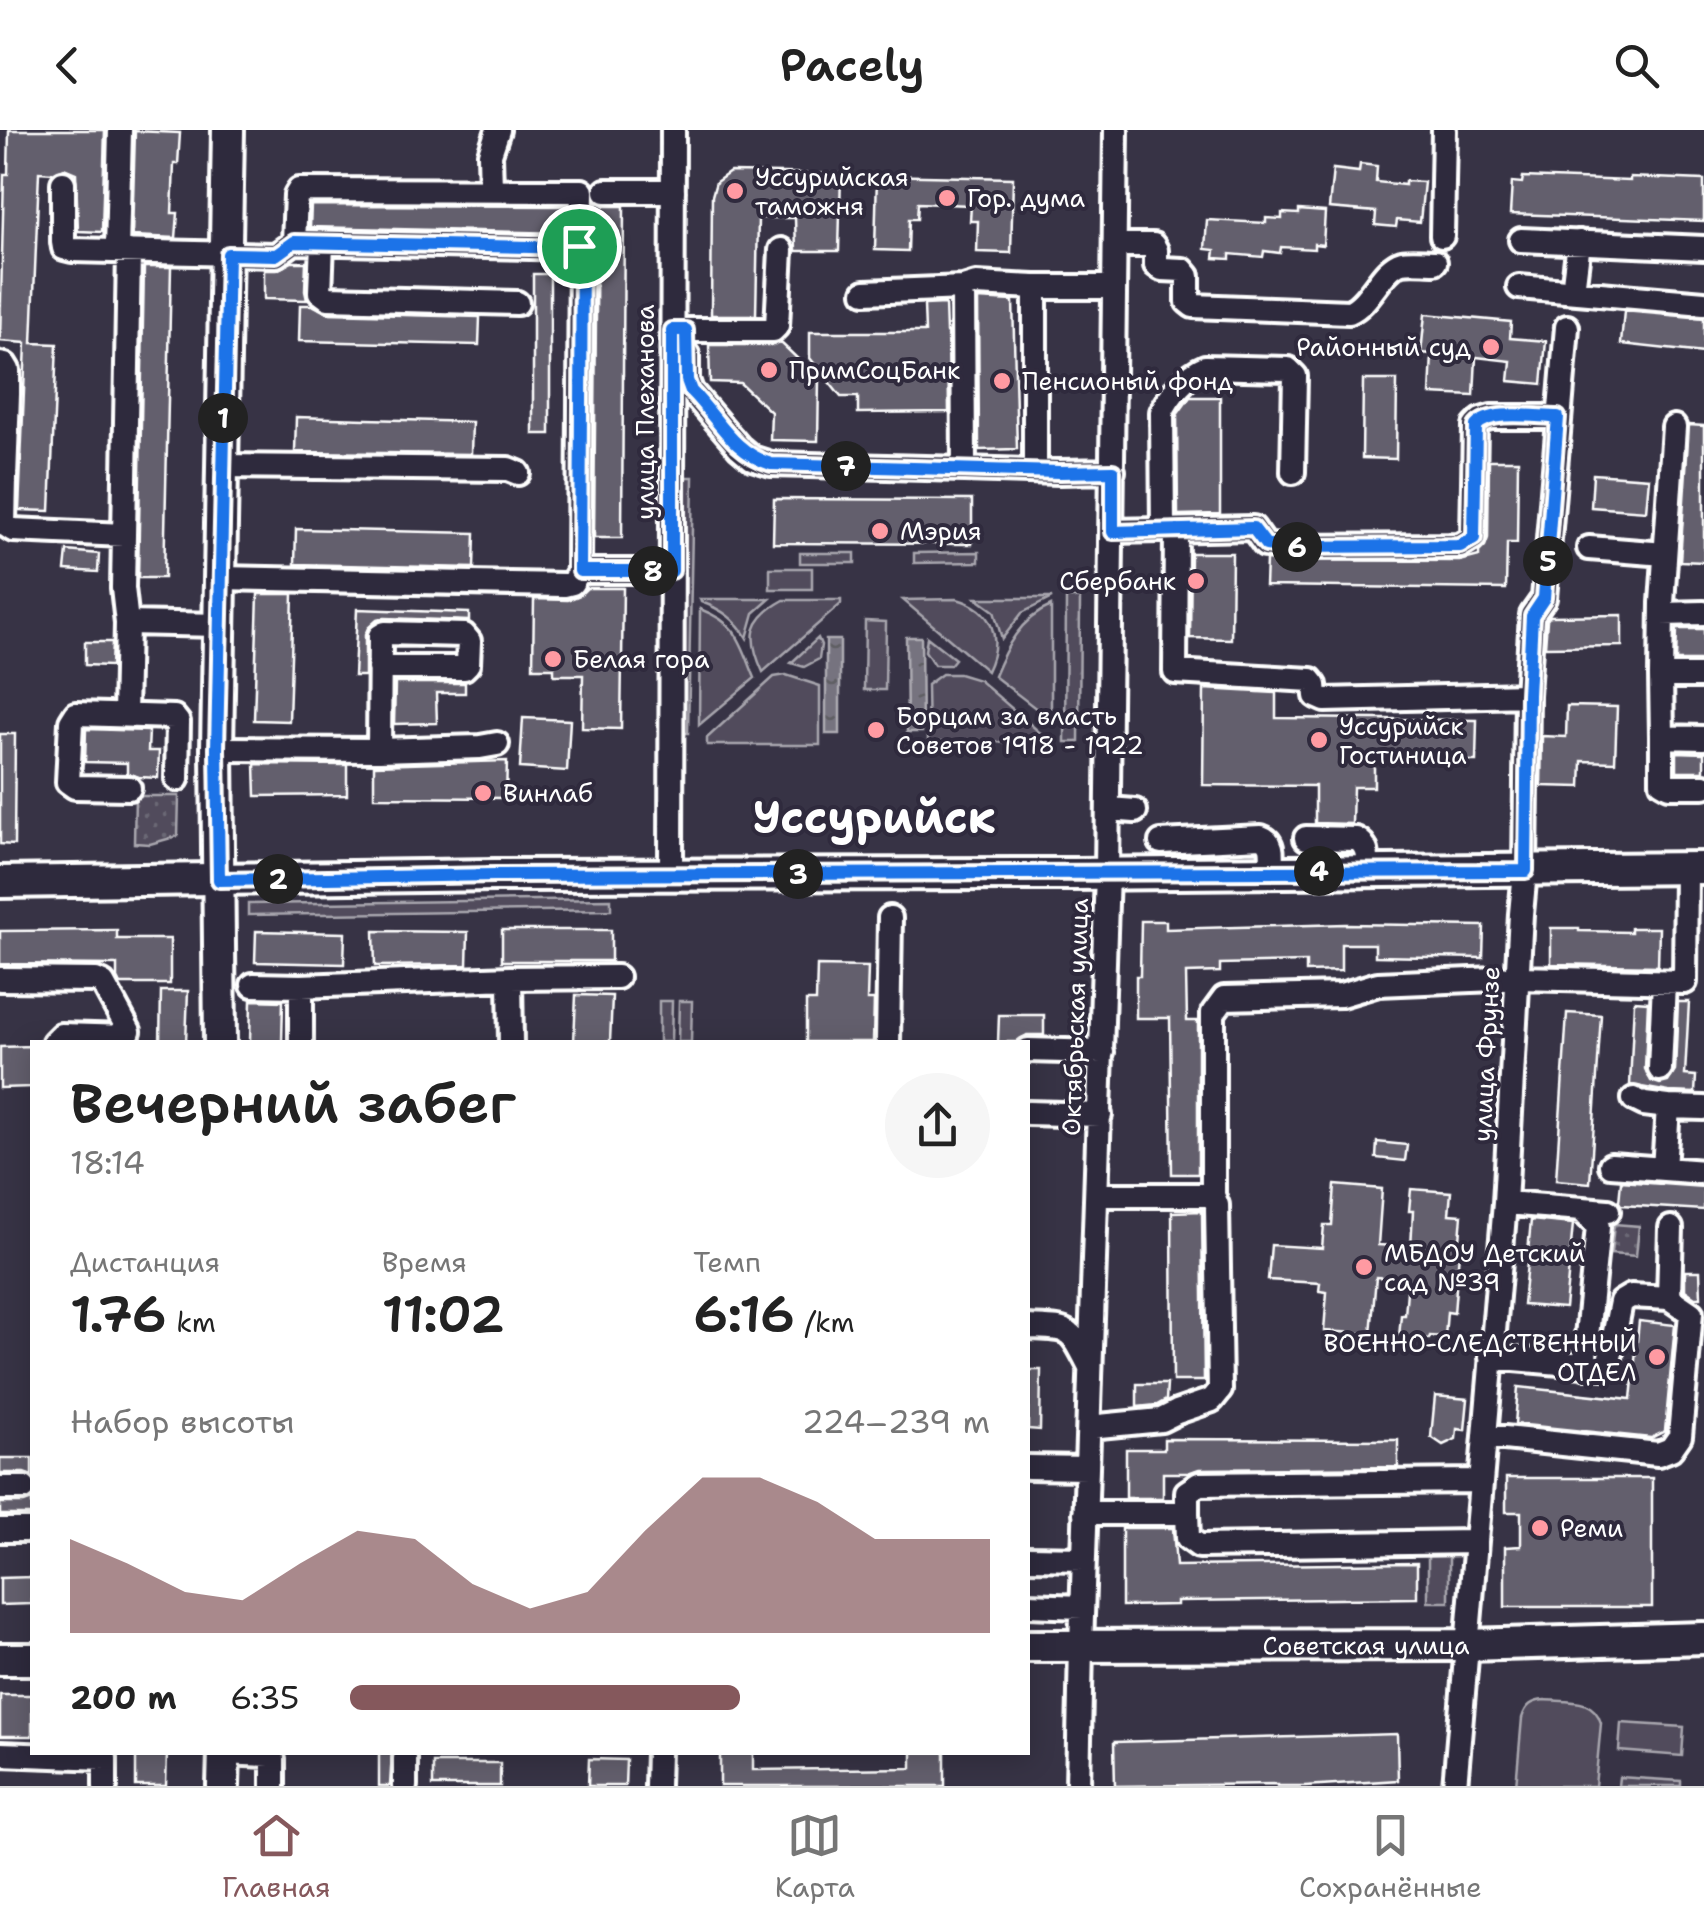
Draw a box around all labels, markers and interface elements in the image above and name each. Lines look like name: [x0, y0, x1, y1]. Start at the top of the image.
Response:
text: Pacely: [780, 35, 924, 95]
icon: back: [40, 38, 95, 93]
icon: search: [1609, 38, 1664, 93]
place label: Уссурийская таможня: [755, 160, 909, 223]
marker: Уссурийская таможня: [724, 180, 746, 202]
place label: Гор. дума: [967, 181, 1086, 215]
marker: Гор. дума: [936, 187, 958, 209]
pin: [537, 204, 622, 289]
icon: arrive: [552, 219, 607, 274]
street label: улица Плеханова: [628, 304, 662, 520]
place label: Районный суд: [1296, 330, 1471, 364]
marker: Районный суд: [1480, 336, 1502, 358]
place label: ПримСоцБанк: [789, 353, 960, 387]
marker: ПримСоцБанк: [758, 359, 780, 381]
place label: Пенсионый фонд: [1022, 364, 1233, 398]
marker: Пенсионый фонд: [991, 370, 1013, 392]
pin: 1: [198, 393, 248, 443]
text: 1: [217, 399, 229, 437]
pin: 7: [821, 441, 871, 491]
text: 7: [836, 447, 856, 485]
place label: Мэрия: [900, 514, 982, 548]
marker: Мэрия: [869, 520, 891, 542]
pin: 6: [1272, 522, 1322, 572]
text: 6: [1287, 528, 1307, 566]
pin: 5: [1523, 536, 1573, 586]
text: 5: [1539, 542, 1557, 580]
pin: 8: [628, 546, 678, 596]
text: 8: [643, 552, 663, 590]
place label: Сбербанк: [1059, 564, 1176, 598]
marker: Сбербанк: [1185, 570, 1207, 592]
place label: Белая гора: [573, 642, 710, 676]
marker: Белая гора: [542, 648, 564, 670]
place label: Борцам за власть Советов 1918 - 1922: [896, 699, 1144, 762]
place label: Уссурийск Гостиница: [1339, 709, 1467, 772]
marker: Борцам за власть Советов 1918 - 1922: [865, 719, 887, 741]
marker: Уссурийск Гостиница: [1308, 729, 1330, 751]
place label: Винлаб: [503, 776, 593, 810]
marker: Винлаб: [472, 782, 494, 804]
district label: Уссурийск: [752, 787, 996, 847]
pin: 4: [1294, 846, 1344, 896]
pin: 3: [773, 849, 823, 899]
text: 4: [1309, 852, 1329, 890]
pin: 2: [253, 854, 303, 904]
text: 3: [788, 855, 808, 893]
text: 2: [268, 860, 288, 898]
street label: Октябрьская улица: [1054, 897, 1096, 1136]
street label: улица Фрунзе: [1464, 965, 1508, 1143]
text: Вечерний забег: [70, 1066, 516, 1140]
button: share: [885, 1073, 990, 1178]
text: 18:14: [70, 1141, 145, 1184]
place label: МБДОУ Детский сад №39: [1384, 1236, 1585, 1299]
text: Дистанция: [70, 1243, 220, 1281]
text: Время: [382, 1243, 467, 1281]
text: Темп: [693, 1243, 761, 1281]
marker: МБДОУ Детский сад №39: [1353, 1256, 1375, 1278]
text: 1.76: [70, 1281, 167, 1348]
text: 11:02: [382, 1281, 505, 1348]
text: 6:16: [693, 1281, 795, 1348]
text: km: [167, 1303, 216, 1341]
text: /km: [795, 1303, 855, 1341]
place label: ВОЕННО-СЛЕДСТВЕННЫЙ ОТДЕЛ: [1323, 1326, 1637, 1389]
marker: ВОЕННО-СЛЕДСТВЕННЫЙ ОТДЕЛ: [1646, 1346, 1668, 1368]
text: Набор высоты: [70, 1400, 295, 1443]
text: 224–239 m: [802, 1400, 990, 1443]
place label: Реми: [1560, 1511, 1623, 1545]
marker: Реми: [1529, 1517, 1551, 1539]
street label: Советская улица: [1263, 1628, 1470, 1662]
text: 200 m: [70, 1676, 177, 1719]
text: 6:35: [230, 1676, 299, 1719]
tab: Главная: [222, 1808, 331, 1906]
tab: Карта: [775, 1808, 855, 1906]
tab: Сохранённые: [1299, 1808, 1482, 1906]

